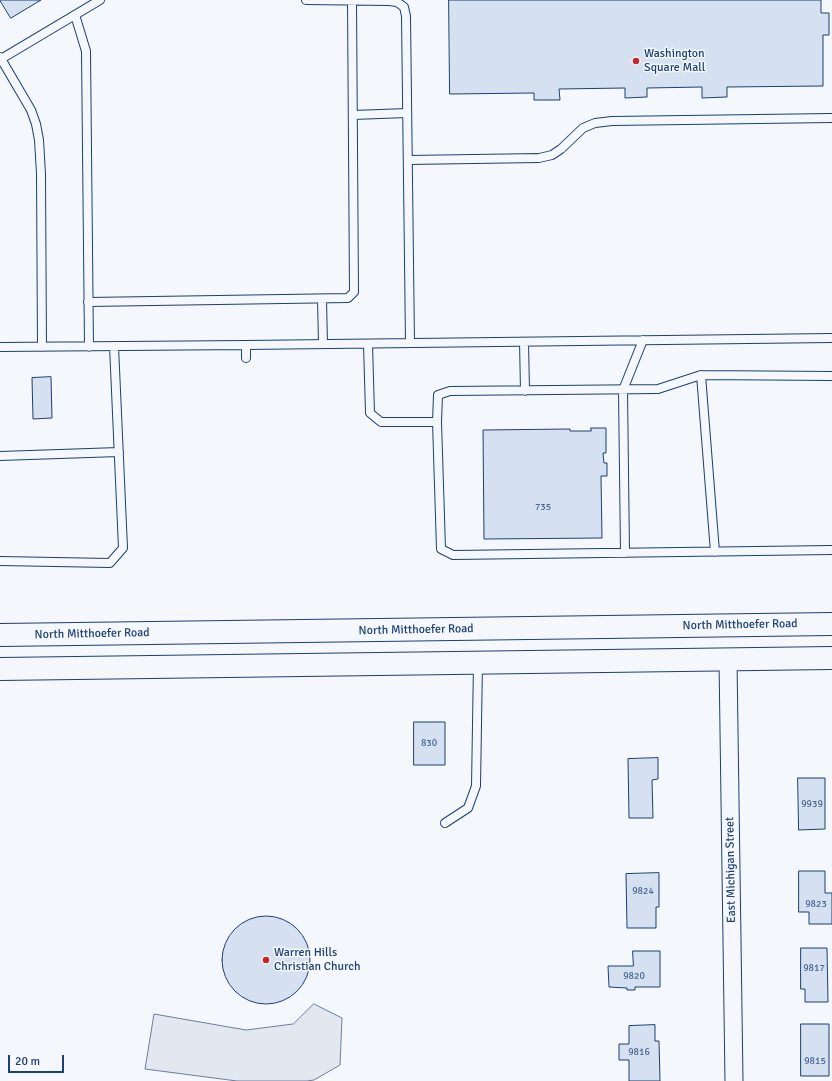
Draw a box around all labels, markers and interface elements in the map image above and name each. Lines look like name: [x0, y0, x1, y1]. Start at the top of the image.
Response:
place label: Washington Square Mall: [644, 47, 705, 75]
marker: Washington Square Mall: [631, 56, 641, 66]
house number: 735: [535, 501, 551, 513]
street label: North Mitthoefer Road: [682, 617, 798, 633]
street label: North Mitthoefer Road: [358, 622, 474, 638]
street label: North Mitthoefer Road: [34, 626, 150, 642]
house number: 830: [421, 737, 437, 749]
house number: 9939: [801, 798, 823, 810]
street label: East Michigan Street: [723, 817, 739, 923]
house number: 9824: [632, 885, 654, 897]
house number: 9823: [805, 898, 827, 910]
place label: Warren Hills Christian Church: [274, 946, 360, 974]
marker: Warren Hills Christian Church: [261, 955, 271, 965]
house number: 9817: [803, 962, 825, 974]
house number: 9820: [623, 970, 645, 982]
house number: 9816: [628, 1046, 650, 1058]
scale bar: [10, 1047, 66, 1073]
text: 20 m: [15, 1054, 40, 1069]
house number: 9815: [804, 1055, 826, 1067]

